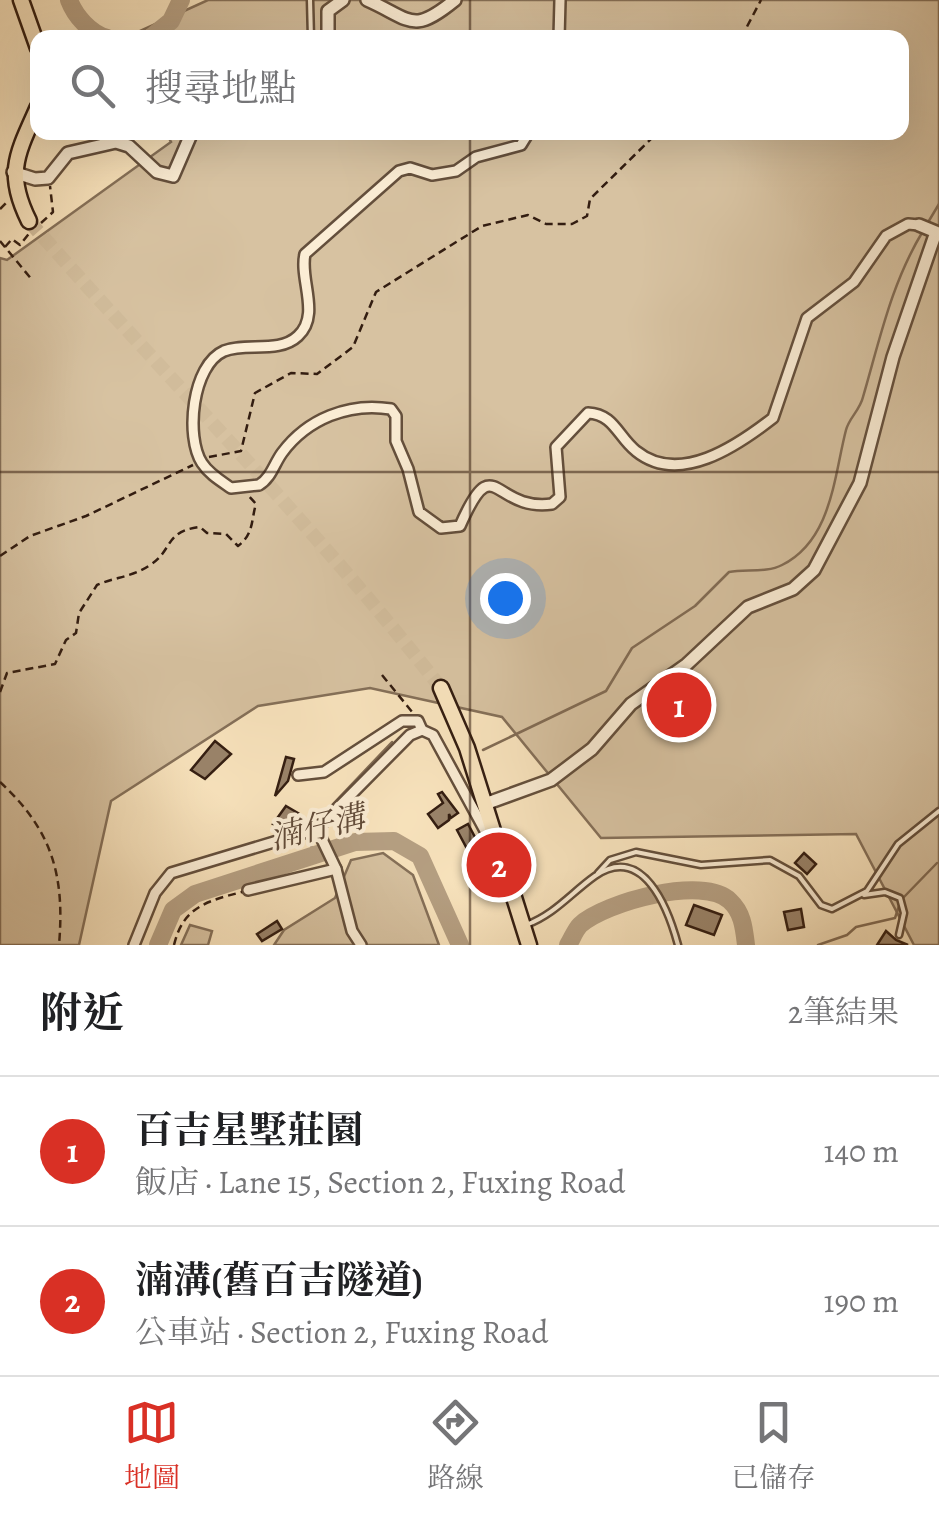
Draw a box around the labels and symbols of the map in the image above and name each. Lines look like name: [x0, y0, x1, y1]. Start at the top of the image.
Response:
your location: [480, 573, 531, 624]
pin: 1: [646, 668, 712, 742]
water label: 湳仔溝: [265, 793, 374, 860]
pin: 2: [466, 828, 532, 902]

